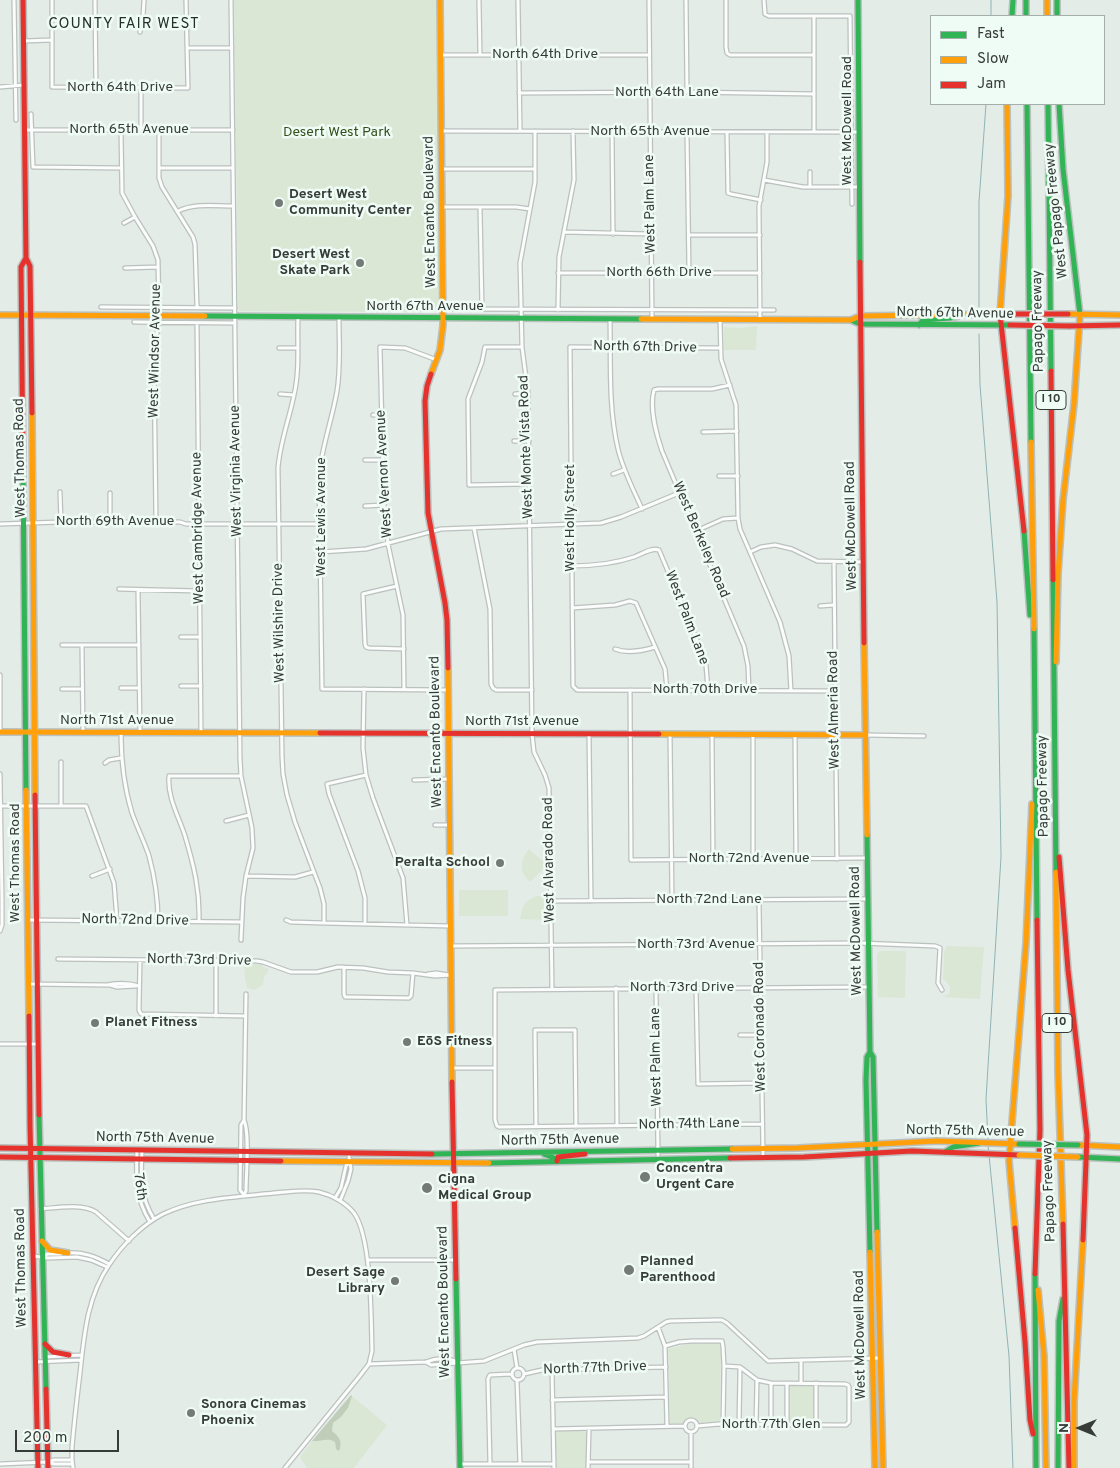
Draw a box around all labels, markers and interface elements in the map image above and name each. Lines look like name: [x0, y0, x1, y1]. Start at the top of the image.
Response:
legend: [930, 15, 1105, 105]
district label: COUNTY FAIR WEST: [46, 16, 202, 34]
text: Fast: [977, 25, 1005, 44]
street label: North 64th Drive: [492, 47, 598, 63]
text: Slow: [977, 50, 1009, 69]
street label: West McDowell Road: [840, 56, 856, 186]
text: Jam: [977, 75, 1006, 94]
street label: North 64th Drive: [67, 80, 173, 96]
street label: North 64th Lane: [615, 85, 719, 101]
street label: North 65th Avenue: [69, 122, 189, 138]
street label: North 65th Avenue: [590, 124, 710, 140]
park label: Desert West Park: [283, 125, 391, 141]
street label: West Encanto Boulevard: [421, 136, 441, 288]
street label: West Papago Freeway: [1042, 142, 1072, 280]
street label: West Palm Lane: [642, 154, 660, 254]
place label: Desert West Community Center: [289, 187, 411, 220]
marker: Desert West Community Center: [273, 197, 285, 209]
place label: Desert West Skate Park: [272, 247, 350, 280]
marker: Desert West Skate Park: [354, 257, 366, 269]
street label: North 66th Drive: [606, 265, 712, 281]
street label: Papago Freeway: [1030, 270, 1048, 372]
street label: West Windsor Avenue: [146, 283, 166, 419]
street label: North 67th Avenue: [366, 299, 484, 315]
street label: North 67th Avenue: [896, 305, 1014, 323]
street label: North 67th Drive: [593, 339, 697, 357]
street label: West Monte Vista Road: [516, 375, 538, 519]
road number: I 10: [1036, 390, 1066, 410]
street label: West Thomas Road: [12, 398, 30, 518]
street label: West Virginia Avenue: [227, 405, 247, 537]
street label: West Vernon Avenue: [373, 409, 397, 539]
street label: West Cambridge Avenue: [189, 452, 209, 604]
street label: West Lewis Avenue: [314, 457, 330, 577]
street label: West McDowell Road: [842, 461, 862, 591]
street label: West Holly Street: [563, 464, 579, 572]
street label: West Berkeley Road: [668, 479, 732, 601]
street label: North 69th Avenue: [56, 514, 174, 530]
street label: West Wilshire Drive: [271, 563, 289, 683]
street label: West Palm Lane: [660, 568, 712, 668]
street label: West Almeria Road: [826, 650, 844, 770]
street label: West Encanto Boulevard: [427, 656, 447, 808]
street label: North 70th Drive: [653, 682, 757, 698]
street label: North 71st Avenue: [60, 713, 174, 729]
street label: North 71st Avenue: [465, 714, 579, 730]
street label: Papago Freeway: [1035, 735, 1053, 837]
street label: West Alvarado Road: [541, 797, 559, 923]
street label: West Thomas Road: [8, 803, 24, 923]
street label: North 72nd Avenue: [688, 851, 810, 867]
place label: Peralta School: [395, 855, 490, 871]
marker: Peralta School: [494, 857, 506, 869]
street label: West McDowell Road: [847, 866, 867, 996]
street label: North 72nd Lane: [656, 892, 762, 908]
street label: North 72nd Drive: [81, 912, 189, 930]
street label: North 73rd Avenue: [637, 937, 755, 953]
street label: North 73rd Drive: [147, 952, 251, 970]
street label: West Coronado Road: [751, 962, 771, 1092]
street label: North 73rd Drive: [630, 980, 734, 996]
street label: West Palm Lane: [648, 1007, 666, 1107]
road number: I 10: [1042, 1014, 1072, 1032]
place label: Planet Fitness: [105, 1015, 198, 1031]
marker: Planet Fitness: [89, 1017, 101, 1029]
place label: EōS Fitness: [417, 1034, 492, 1050]
marker: EōS Fitness: [401, 1036, 413, 1048]
street label: North 74th Lane: [638, 1116, 740, 1134]
street label: North 75th Avenue: [906, 1123, 1024, 1141]
street label: North 75th Avenue: [96, 1130, 214, 1148]
street label: North 75th Avenue: [501, 1132, 619, 1150]
street label: Papago Freeway: [1040, 1140, 1060, 1242]
place label: Concentra Urgent Care: [656, 1161, 734, 1194]
marker: Concentra Urgent Care: [638, 1170, 652, 1184]
street label: 76th: [129, 1172, 149, 1202]
place label: Cigna Medical Group: [438, 1172, 532, 1204]
marker: Cigna Medical Group: [420, 1181, 434, 1195]
street label: West Thomas Road: [13, 1208, 31, 1328]
street label: West Encanto Boulevard: [435, 1226, 455, 1378]
place label: Planned Parenthood: [640, 1254, 716, 1286]
marker: Planned Parenthood: [622, 1263, 636, 1277]
place label: Desert Sage Library: [306, 1265, 385, 1298]
street label: West McDowell Road: [851, 1270, 871, 1400]
marker: Desert Sage Library: [389, 1275, 401, 1287]
street label: North 77th Drive: [543, 1359, 647, 1379]
place label: Sonora Cinemas Phoenix: [201, 1397, 306, 1430]
north arrow: [1055, 1403, 1105, 1453]
marker: Sonora Cinemas Phoenix: [185, 1407, 197, 1419]
street label: North 77th Glen: [721, 1417, 821, 1433]
scale bar: [18, 1420, 121, 1452]
text: N: [1056, 1423, 1073, 1433]
text: 200 m: [23, 1429, 68, 1448]

